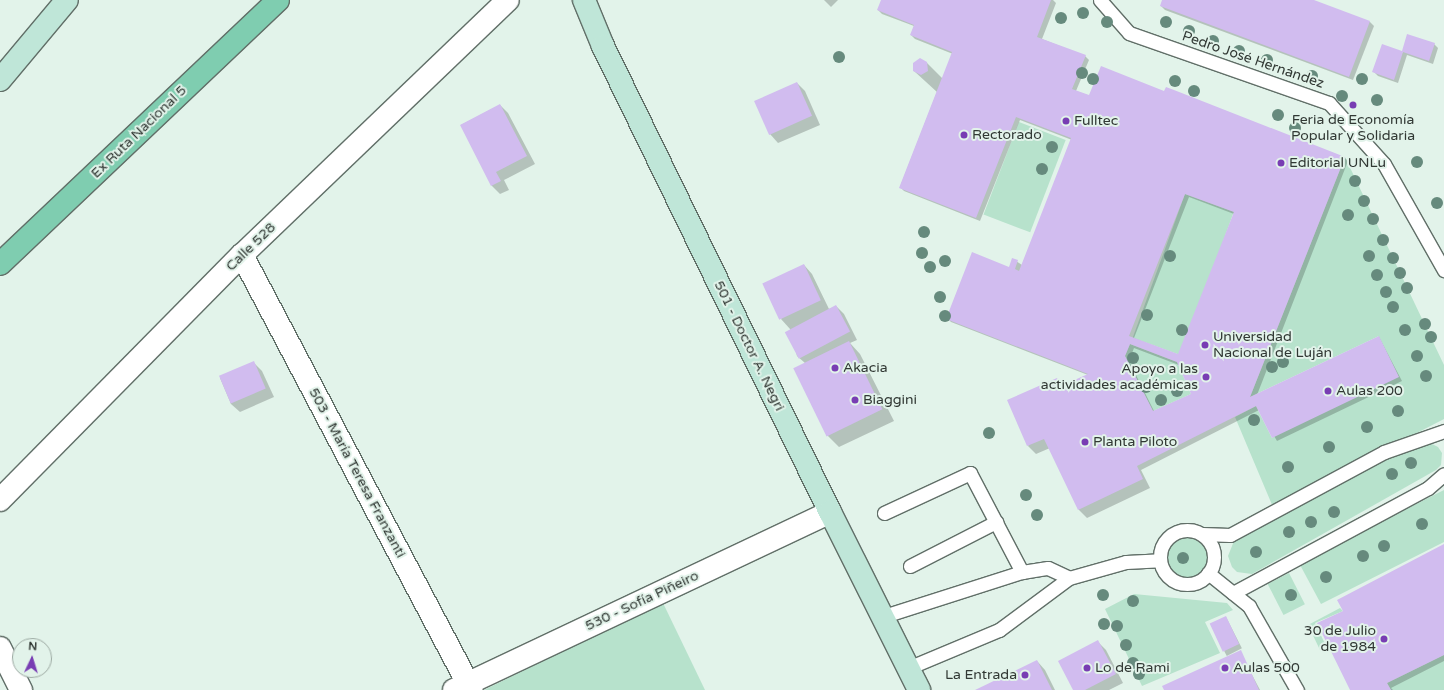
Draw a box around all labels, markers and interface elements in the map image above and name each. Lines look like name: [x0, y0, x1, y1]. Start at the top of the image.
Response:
street label: Pedro José Hernández: [1180, 28, 1326, 92]
street label: Ex Ruta Nacional 5: [88, 82, 190, 182]
marker: Feria de Economía Popular y Solidaria: [1348, 100, 1358, 110]
place label: Feria de Economía Popular y Solidaria: [1291, 112, 1415, 144]
place label: Fulltec: [1074, 113, 1118, 129]
marker: Fulltec: [1061, 116, 1071, 126]
place label: Rectorado: [972, 127, 1042, 143]
marker: Rectorado: [959, 130, 969, 140]
place label: Editorial UNLu: [1289, 155, 1386, 171]
marker: Editorial UNLu: [1276, 158, 1286, 168]
street label: Calle 528: [223, 219, 279, 275]
street label: 501 - Doctor A. Negri: [710, 278, 788, 414]
place label: Universidad Nacional de Luján: [1213, 329, 1332, 362]
marker: Universidad Nacional de Luján: [1200, 340, 1210, 350]
place label: Akacia: [843, 360, 888, 376]
place label: Apoyo a las actividades académicas: [1041, 361, 1198, 394]
marker: Akacia: [830, 363, 840, 373]
marker: Apoyo a las actividades académicas: [1201, 372, 1211, 382]
place label: Aulas 200: [1336, 383, 1403, 399]
street label: 503 - María Teresa Franzanti: [305, 385, 409, 561]
marker: Aulas 200: [1323, 386, 1333, 396]
place label: Biaggini: [863, 392, 917, 408]
marker: Biaggini: [850, 395, 860, 405]
place label: Planta Piloto: [1093, 434, 1177, 450]
marker: Planta Piloto: [1080, 437, 1090, 447]
street label: 530 - Sofía Piñeiro: [583, 567, 701, 635]
place label: 30 de Julio de 1984: [1304, 623, 1376, 656]
marker: 30 de Julio de 1984: [1379, 634, 1389, 644]
north arrow: [12, 638, 52, 678]
text: N: [28, 640, 38, 653]
place label: Lo de Rami: [1095, 660, 1170, 676]
place label: Aulas 500: [1233, 660, 1300, 676]
marker: Lo de Rami: [1082, 663, 1092, 673]
marker: Aulas 500: [1220, 663, 1230, 673]
place label: La Entrada: [945, 667, 1017, 683]
marker: La Entrada: [1020, 670, 1030, 680]

